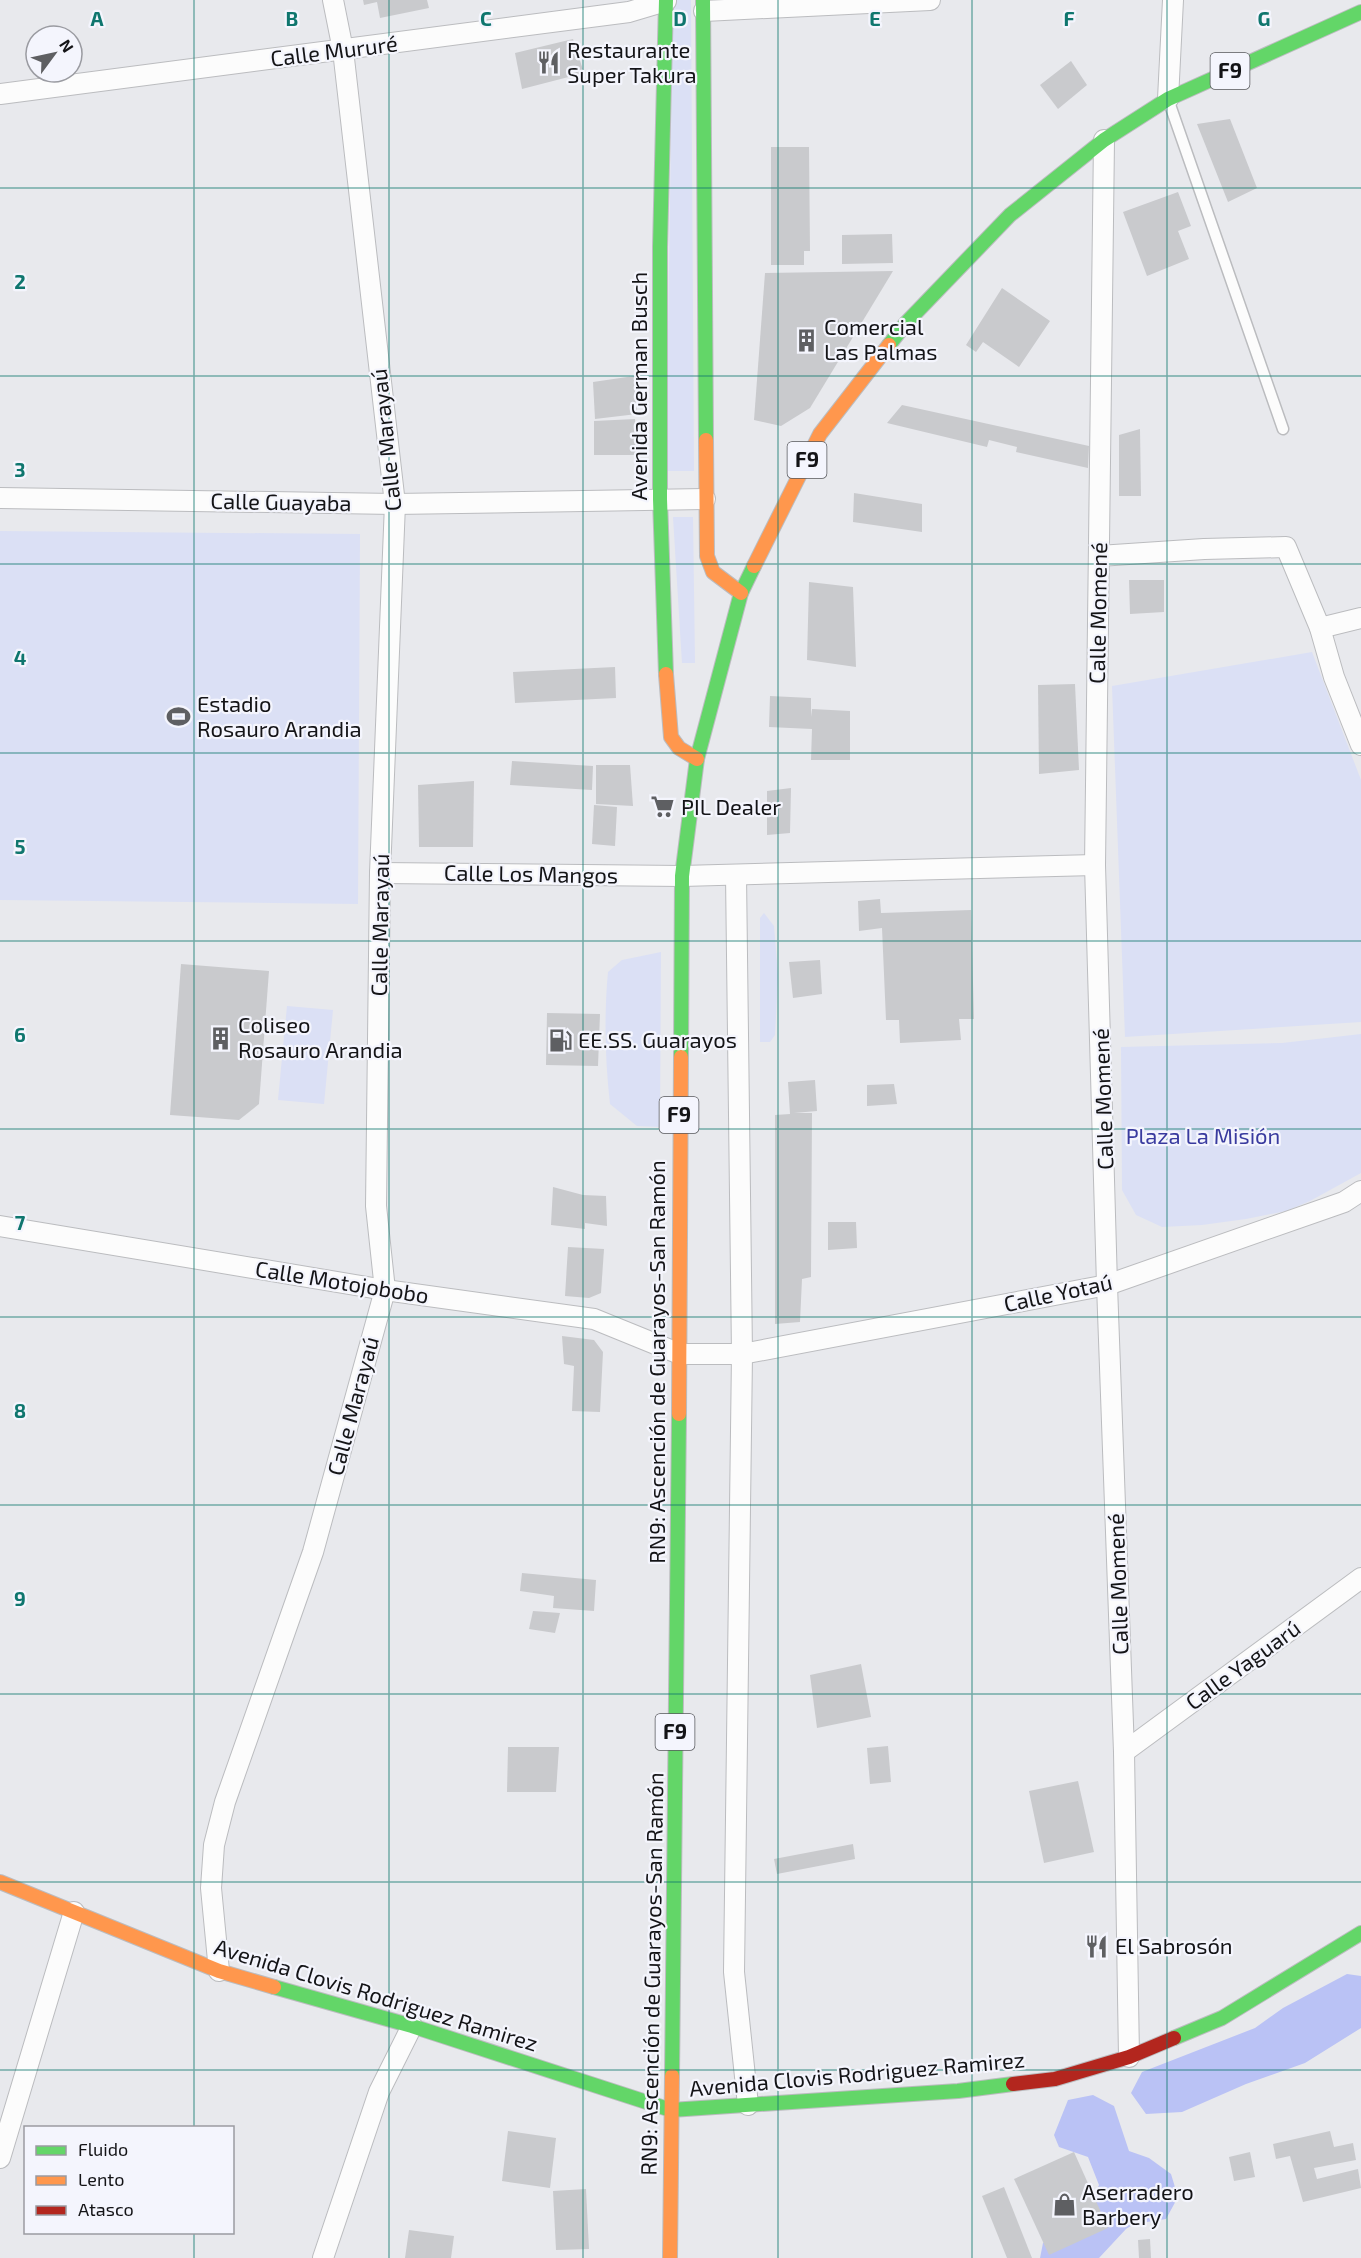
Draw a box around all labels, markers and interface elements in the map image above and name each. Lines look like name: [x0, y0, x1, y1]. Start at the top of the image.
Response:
text: A: [90, 6, 104, 30]
text: B: [286, 6, 298, 30]
text: C: [480, 6, 492, 30]
text: D: [673, 6, 687, 30]
text: E: [869, 6, 881, 30]
text: F: [1063, 6, 1075, 30]
text: G: [1258, 6, 1270, 30]
north arrow: [24, 24, 84, 84]
street label: Calle Mururé: [269, 29, 399, 71]
text: N: [56, 36, 78, 56]
place label: Restaurante Super Takura: [567, 36, 697, 87]
restaurant icon: Restaurante Super Takura: [536, 50, 562, 76]
road number: F9: [1210, 53, 1250, 89]
text: 2: [14, 269, 26, 293]
street label: Avenida German Busch: [625, 272, 651, 500]
place label: Comercial Las Palmas: [824, 313, 938, 364]
building icon: Comercial Las Palmas: [793, 327, 819, 353]
street label: Calle Marayaú: [365, 368, 405, 512]
road number: F9: [788, 442, 826, 478]
text: 3: [14, 457, 26, 481]
street label: Calle Guayaba: [210, 487, 352, 515]
street label: Calle Momené: [1083, 542, 1111, 684]
text: 4: [14, 645, 27, 669]
place label: Estadio Rosauro Arandia: [197, 690, 362, 741]
sports icon: Estadio Rosauro Arandia: [166, 704, 192, 730]
place label: PIL Dealer: [681, 793, 781, 819]
supermarket icon: PIL Dealer: [650, 794, 676, 820]
text: 5: [14, 834, 26, 858]
street label: Calle Marayaú: [365, 853, 393, 997]
street label: Calle Los Mangos: [444, 858, 618, 888]
place label: Coliseo Rosauro Arandia: [238, 1011, 403, 1062]
text: 6: [14, 1022, 26, 1046]
building icon: Coliseo Rosauro Arandia: [207, 1025, 233, 1051]
place label: EE.SS. Guarayos: [578, 1026, 737, 1052]
fuel station icon: EE.SS. Guarayos: [547, 1027, 573, 1053]
street label: Calle Momené: [1087, 1028, 1117, 1170]
road number: F9: [660, 1097, 698, 1133]
park label: Plaza La Misión: [1126, 1122, 1280, 1148]
street label: RN9: Ascención de Guarayos-San Ramón: [643, 1160, 669, 1564]
text: 7: [15, 1210, 26, 1234]
street label: Calle Motojobobo: [253, 1254, 431, 1309]
street label: Calle Yotaú: [1001, 1268, 1114, 1316]
street label: Calle Marayaú: [321, 1333, 383, 1478]
text: 8: [14, 1398, 26, 1422]
street label: Calle Momené: [1102, 1513, 1132, 1655]
text: 9: [14, 1586, 26, 1610]
street label: Calle Yaguarú: [1180, 1614, 1305, 1715]
road number: F9: [656, 1714, 694, 1750]
street label: RN9: Ascención de Guarayos-San Ramón: [634, 1772, 668, 2176]
street label: Avenida Clovis Rodriguez Ramirez: [212, 1932, 541, 2056]
place label: El Sabrosón: [1115, 1932, 1233, 1958]
restaurant icon: El Sabrosón: [1084, 1933, 1110, 1959]
street label: Avenida Clovis Rodriguez Ramirez: [688, 2045, 1026, 2101]
legend: [24, 2126, 234, 2234]
text: Fluido: [78, 2138, 128, 2160]
text: Lento: [78, 2168, 124, 2190]
place label: Aserradero Barbery: [1082, 2178, 1194, 2229]
shop icon: Aserradero Barbery: [1051, 2192, 1077, 2218]
text: Atasco: [78, 2198, 134, 2220]

